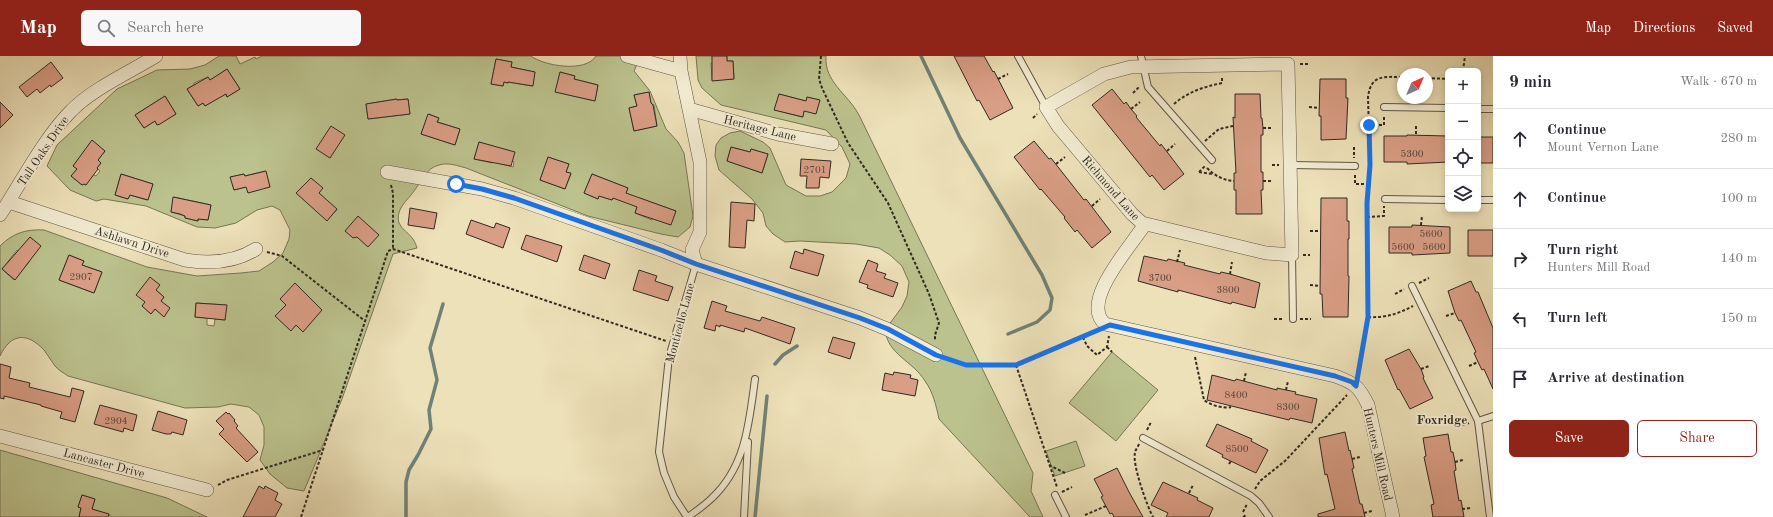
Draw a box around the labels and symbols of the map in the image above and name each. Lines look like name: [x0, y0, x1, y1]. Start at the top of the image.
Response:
north arrow: [1397, 68, 1433, 104]
street label: Tall Oaks Drive: [16, 114, 72, 189]
street label: Heritage Lane: [722, 114, 798, 144]
route end: [1360, 116, 1378, 134]
house number: 5300: [1400, 149, 1424, 159]
street label: Richmond Lane: [1079, 154, 1142, 224]
house number: 2701: [803, 165, 827, 175]
route start: [447, 175, 465, 193]
street label: Ashlawn Drive: [93, 225, 171, 261]
house number: 5600: [1419, 229, 1443, 239]
house number: 5600: [1391, 242, 1415, 252]
house number: 5600: [1422, 242, 1446, 252]
house number: 2907: [69, 272, 93, 282]
house number: 3700: [1148, 273, 1172, 283]
street label: Monticello Lane: [665, 281, 698, 365]
house number: 3800: [1216, 285, 1240, 295]
house number: 8400: [1224, 390, 1248, 400]
house number: 8300: [1276, 402, 1300, 412]
street label: Hunters Mill Road: [1360, 406, 1394, 502]
district label: Foxridge: [1417, 414, 1467, 427]
house number: 2904: [104, 416, 128, 426]
house number: 8500: [1225, 444, 1249, 454]
street label: Lancaster Drive: [62, 447, 146, 481]

